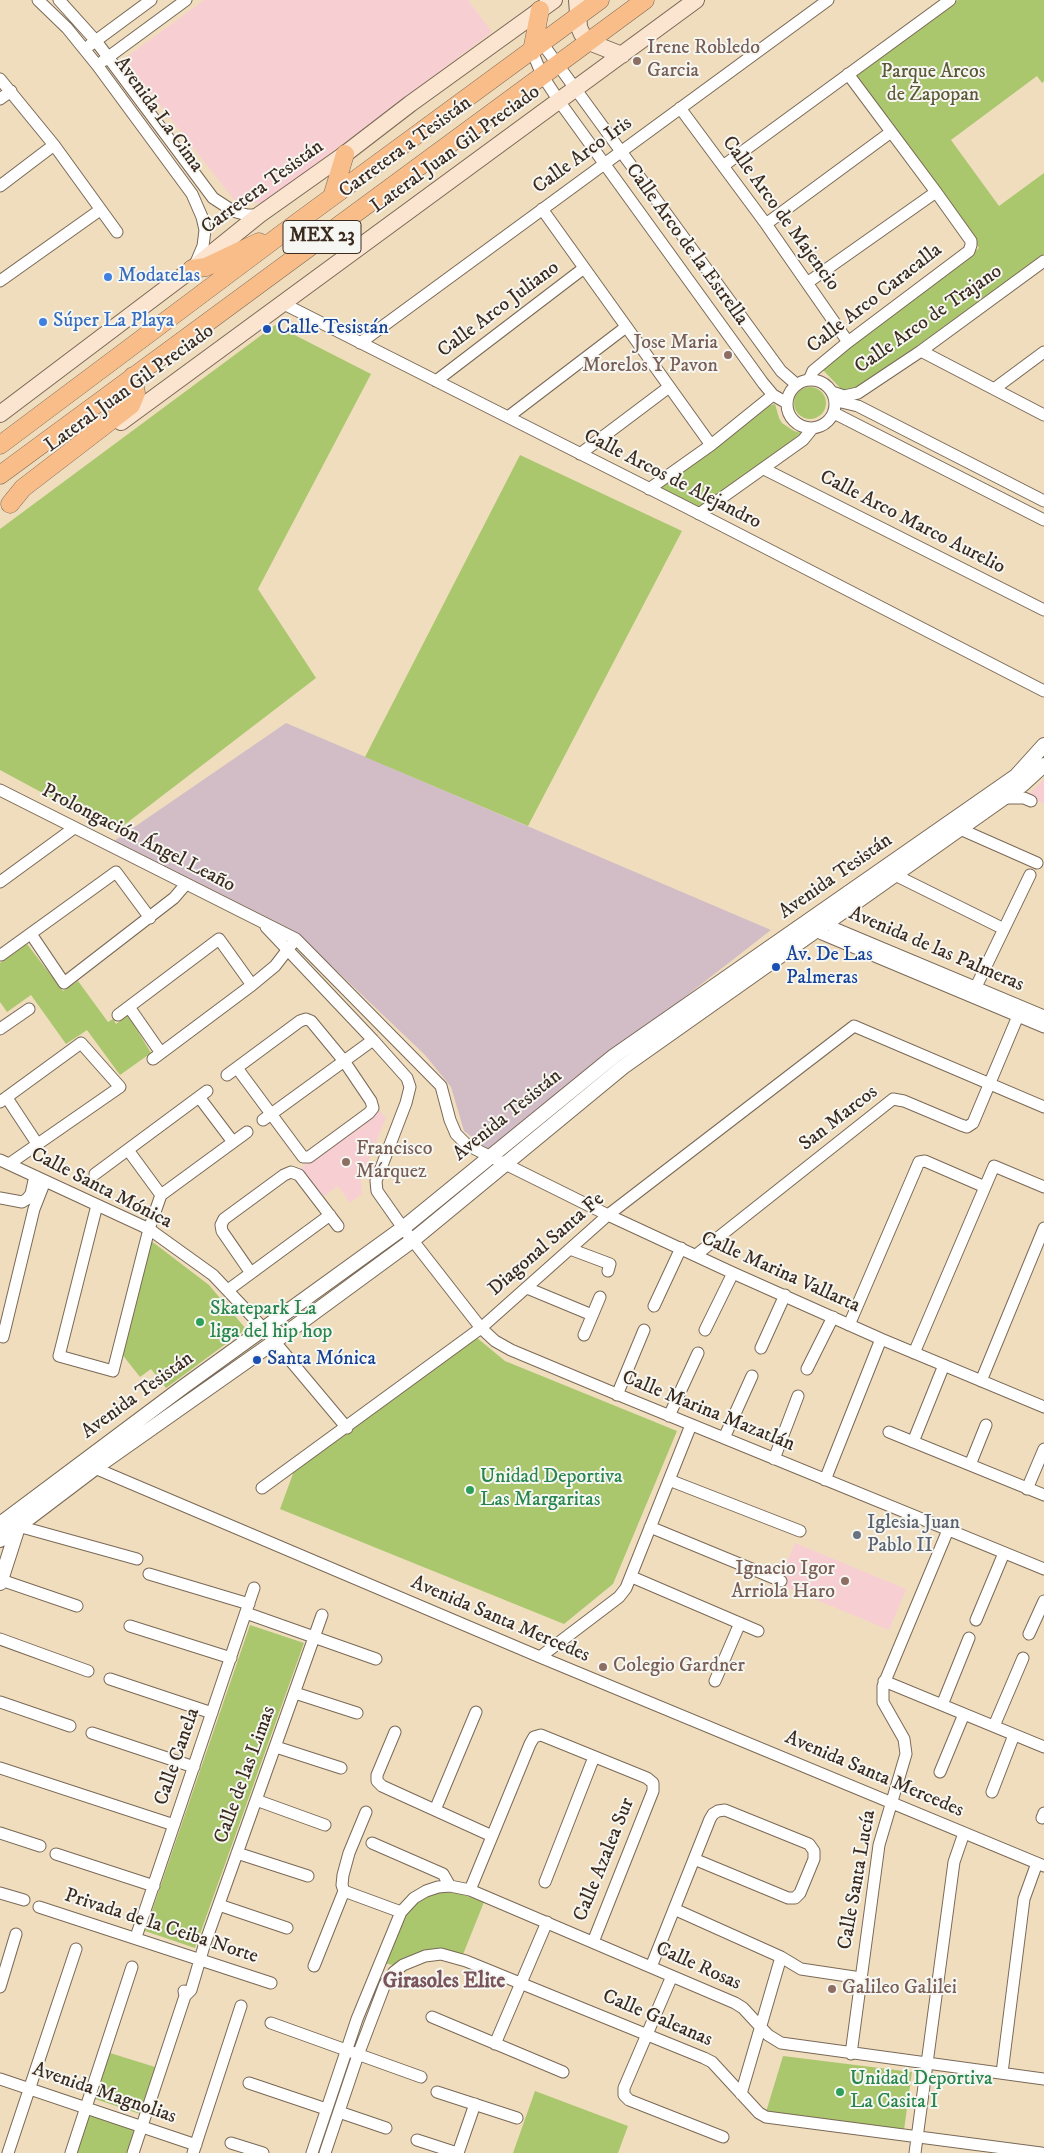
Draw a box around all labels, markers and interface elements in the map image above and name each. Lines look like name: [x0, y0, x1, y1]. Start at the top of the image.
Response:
place label: Irene Robledo Garcia: [647, 37, 760, 84]
street label: Avenida La Cima: [108, 53, 208, 177]
marker: Irene Robledo Garcia: [631, 55, 643, 67]
park label: Parque Arcos de Zapopan: [881, 61, 985, 108]
street label: Lateral Juan Gil Preciado: [367, 81, 545, 219]
street label: Carretera a Tesistán: [335, 92, 477, 204]
street label: Calle Arco Iris: [529, 112, 637, 200]
street label: Calle Arco de Majencio: [716, 132, 844, 296]
street label: Carretera Tesistán: [197, 136, 329, 240]
street label: Calle Arco de la Estrella: [619, 160, 753, 330]
road number: MEX 23: [283, 220, 361, 253]
street label: Calle Arco Caracalla: [803, 239, 947, 359]
street label: Calle Arco Juliano: [433, 256, 565, 364]
street label: Calle Arco de Trajano: [851, 260, 1007, 380]
place label: Modatelas: [118, 265, 200, 289]
marker: Modatelas: [102, 271, 114, 283]
place label: Súper La Playa: [53, 310, 174, 334]
marker: Súper La Playa: [37, 316, 49, 328]
place label: Calle Tesistán: [277, 317, 389, 341]
street label: Lateral Juan Gil Preciado: [41, 320, 219, 458]
marker: Calle Tesistán: [261, 323, 273, 335]
place label: Jose Maria Morelos Y Pavon: [582, 332, 718, 379]
marker: Jose Maria Morelos Y Pavon: [722, 349, 734, 361]
street label: Calle Arcos de Alejandro: [579, 425, 765, 535]
street label: Calle Arco Marco Aurelio: [815, 466, 1009, 580]
street label: Prolongación Ángel Leaño: [37, 780, 239, 898]
street label: Avenida Tesistán: [775, 829, 897, 925]
street label: Avenida de las Palmeras: [845, 902, 1027, 998]
place label: Av. De Las Palmeras: [786, 944, 873, 991]
marker: Av. De Las Palmeras: [770, 961, 782, 973]
street label: Avenida Tesistán: [449, 1065, 567, 1167]
street label: San Marcos: [795, 1081, 883, 1157]
place label: Francisco Márquez: [356, 1138, 432, 1185]
street label: Calle Santa Mónica: [26, 1143, 176, 1235]
marker: Francisco Márquez: [340, 1156, 352, 1168]
street label: Diagonal Santa Fe: [484, 1188, 610, 1302]
street label: Calle Marina Vallarta: [697, 1227, 863, 1319]
place label: Skatepark La liga del hip hop: [210, 1298, 332, 1345]
marker: Skatepark La liga del hip hop: [194, 1316, 206, 1328]
street label: Avenida Tesistán: [77, 1347, 199, 1445]
place label: Santa Mónica: [267, 1348, 376, 1372]
marker: Santa Mónica: [251, 1354, 263, 1366]
street label: Calle Marina Mazatlán: [618, 1366, 798, 1458]
place label: Unidad Deportiva Las Margaritas: [480, 1466, 623, 1513]
marker: Unidad Deportiva Las Margaritas: [464, 1484, 476, 1496]
place label: Iglesia Juan Pablo II: [867, 1512, 960, 1559]
marker: Iglesia Juan Pablo II: [851, 1529, 863, 1541]
place label: Ignacio Igor Arriola Haro: [731, 1558, 835, 1605]
street label: Avenida Santa Mercedes: [407, 1571, 593, 1669]
marker: Ignacio Igor Arriola Haro: [839, 1575, 851, 1587]
place label: Colegio Gardner: [613, 1655, 745, 1679]
marker: Colegio Gardner: [597, 1661, 609, 1673]
street label: Calle de las Limas: [210, 1703, 282, 1847]
street label: Calle Canela: [150, 1705, 206, 1809]
street label: Avenida Santa Mercedes: [781, 1726, 967, 1824]
street label: Calle Azalea Sur: [569, 1795, 641, 1925]
street label: Calle Santa Lucía: [834, 1808, 882, 1952]
street label: Privada de la Ceiba Norte: [61, 1884, 261, 1970]
street label: Calle Rosas: [652, 1938, 744, 1996]
district label: Girasoles Elite: [383, 1970, 505, 1996]
place label: Galileo Galilei: [842, 1977, 957, 2001]
marker: Galileo Galilei: [826, 1983, 838, 1995]
street label: Calle Galeanas: [598, 1985, 716, 2053]
street label: Avenida Magnolias: [29, 2058, 179, 2130]
place label: Unidad Deportiva La Casita I: [850, 2068, 993, 2115]
marker: Unidad Deportiva La Casita I: [834, 2086, 846, 2098]

